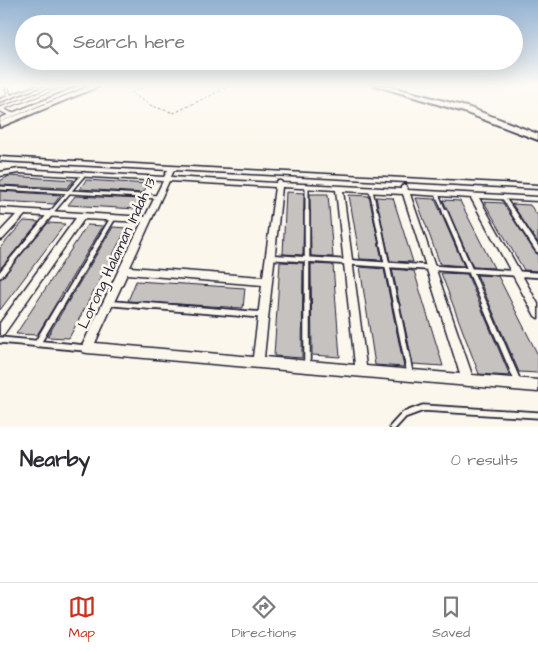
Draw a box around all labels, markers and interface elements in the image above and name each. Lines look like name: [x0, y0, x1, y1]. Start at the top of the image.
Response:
search box: [15, 15, 523, 70]
icon: search: [33, 29, 61, 57]
text: Search here: [73, 29, 185, 56]
street label: Lorong Halaman Indah 13: [73, 174, 162, 332]
text: Nearby: [20, 445, 90, 474]
text: 0 results: [451, 449, 518, 471]
tab: Map: [68, 593, 96, 643]
tab: Directions: [231, 593, 296, 643]
tab: Saved: [432, 593, 470, 643]

